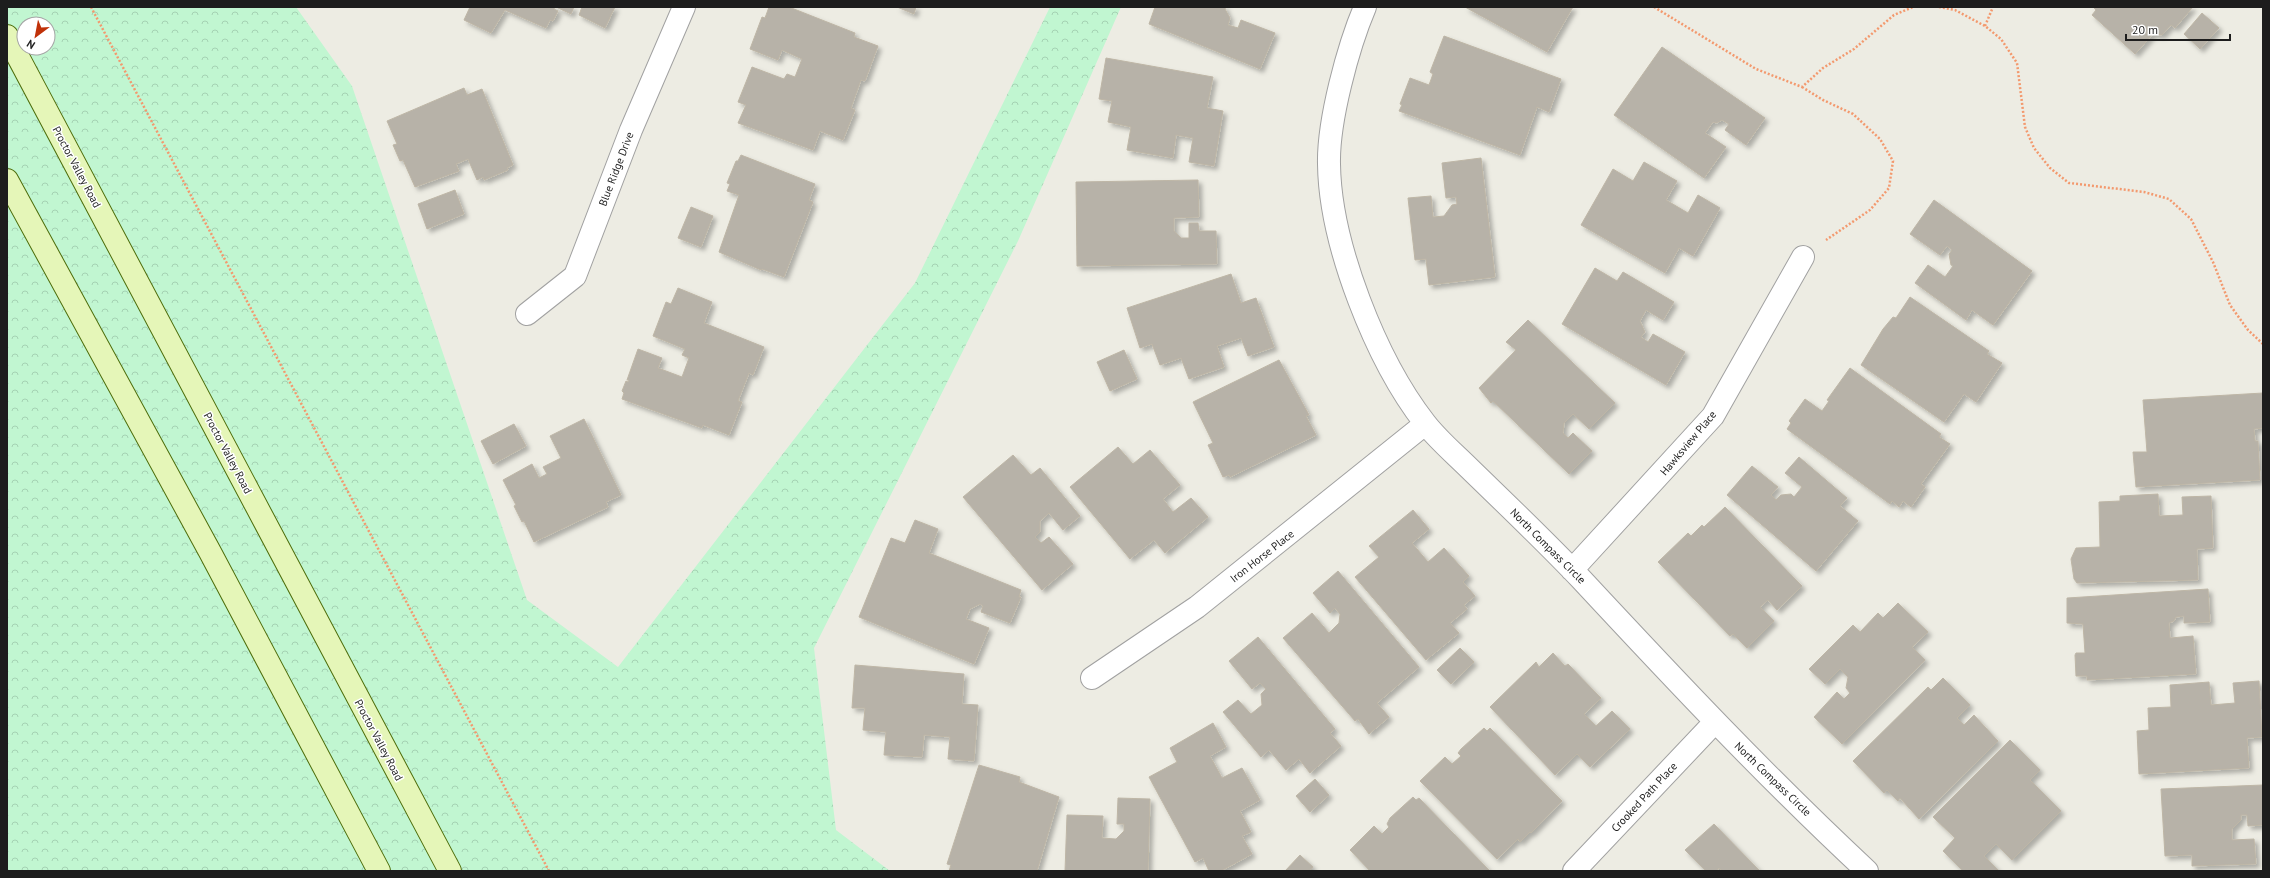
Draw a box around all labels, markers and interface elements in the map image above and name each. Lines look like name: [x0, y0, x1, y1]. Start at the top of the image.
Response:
north arrow: [16, 16, 56, 56]
scale bar: [2126, 16, 2230, 42]
text: 20 m: [2132, 22, 2158, 37]
text: N: [24, 37, 37, 52]
street label: Proctor Valley Road: [50, 124, 104, 210]
street label: Blue Ridge Drive: [595, 129, 637, 208]
street label: Hawksview Place: [1657, 407, 1719, 478]
street label: Proctor Valley Road: [201, 410, 255, 496]
street label: North Compass Circle: [1507, 505, 1589, 587]
street label: Iron Horse Place: [1227, 527, 1297, 585]
street label: Proctor Valley Road: [352, 697, 406, 783]
street label: North Compass Circle: [1732, 739, 1815, 819]
street label: Crooked Path Place: [1608, 759, 1680, 835]

